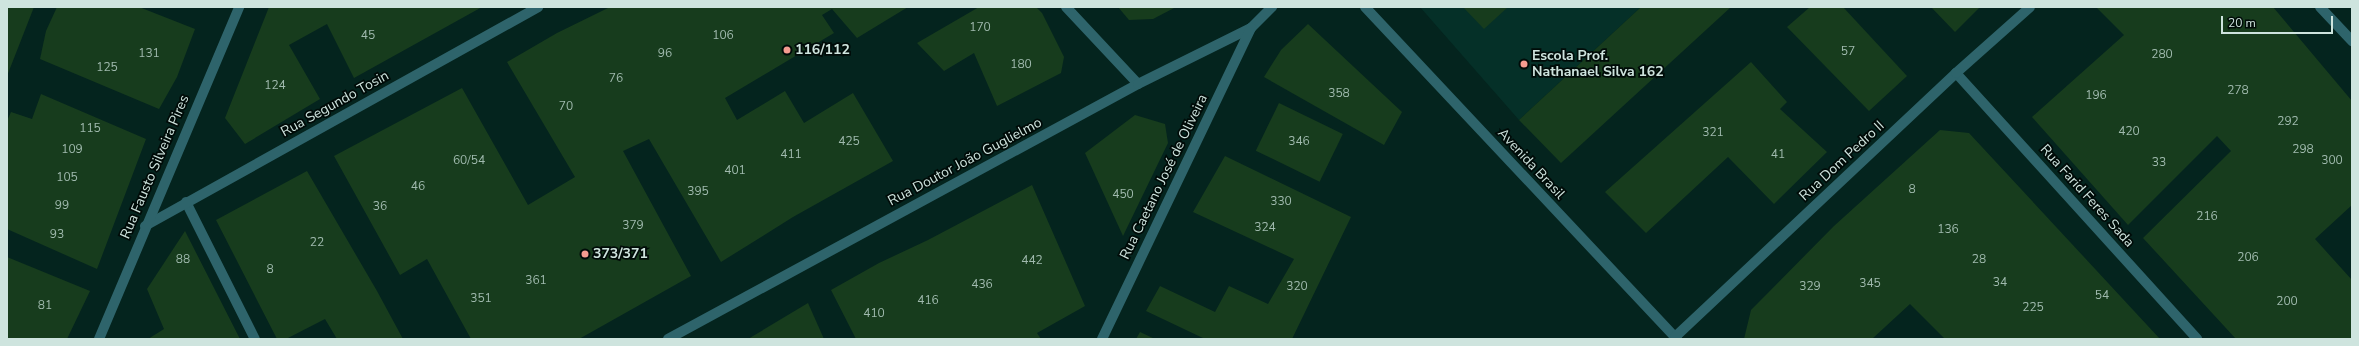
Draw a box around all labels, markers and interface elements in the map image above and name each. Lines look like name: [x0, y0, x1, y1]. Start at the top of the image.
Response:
scale bar: [2223, 8, 2335, 34]
text: 20 m: [2228, 15, 2256, 31]
house number: 170: [969, 21, 991, 35]
house number: 45: [361, 29, 375, 43]
house number: 106: [712, 29, 734, 43]
place label: 116/112: [795, 42, 850, 58]
marker: 116/112: [782, 45, 792, 55]
house number: 57: [1841, 45, 1855, 59]
house number: 131: [138, 47, 160, 61]
house number: 96: [658, 47, 672, 61]
place label: Escola Prof. Nathanael Silva 162: [1532, 48, 1664, 80]
house number: 280: [2151, 48, 2173, 62]
house number: 180: [1010, 58, 1032, 72]
marker: Escola Prof. Nathanael Silva 162: [1519, 59, 1529, 69]
house number: 125: [96, 61, 118, 75]
street label: Rua Segundo Tosin: [278, 67, 392, 141]
house number: 76: [609, 72, 623, 86]
house number: 124: [264, 79, 286, 93]
house number: 278: [2227, 84, 2249, 98]
house number: 358: [1328, 87, 1350, 101]
house number: 196: [2085, 89, 2107, 103]
street label: Rua Caetano José de Oliveira: [1117, 92, 1211, 262]
street label: Rua Fausto Silveira Pires: [117, 93, 193, 241]
house number: 70: [559, 100, 573, 114]
street label: Rua Doutor João Guglielmo: [885, 114, 1045, 210]
house number: 292: [2277, 115, 2299, 129]
street label: Rua Dom Pedro II: [1796, 117, 1888, 205]
house number: 115: [79, 122, 101, 136]
street label: Avenida Brasil: [1494, 125, 1568, 203]
house number: 420: [2118, 125, 2140, 139]
house number: 321: [1702, 126, 1724, 140]
house number: 425: [838, 135, 860, 149]
house number: 346: [1288, 135, 1310, 149]
street label: Rua Farid Feres Sada: [2037, 141, 2137, 251]
house number: 109: [61, 143, 83, 157]
house number: 298: [2292, 143, 2314, 157]
house number: 411: [780, 148, 802, 162]
house number: 41: [1771, 148, 1785, 162]
house number: 60/54: [453, 154, 485, 168]
house number: 300: [2321, 154, 2343, 168]
house number: 33: [2152, 156, 2166, 170]
house number: 401: [724, 164, 746, 178]
house number: 105: [56, 171, 78, 185]
house number: 46: [411, 180, 425, 194]
house number: 8: [1908, 183, 1916, 197]
house number: 395: [687, 185, 709, 199]
house number: 450: [1112, 188, 1134, 202]
house number: 330: [1270, 195, 1292, 209]
house number: 99: [55, 199, 69, 213]
house number: 36: [373, 200, 387, 214]
house number: 216: [2196, 210, 2218, 224]
house number: 379: [622, 219, 644, 233]
house number: 324: [1254, 221, 1276, 235]
house number: 136: [1937, 223, 1959, 237]
house number: 93: [50, 228, 64, 242]
house number: 22: [310, 236, 324, 250]
place label: 373/371: [593, 246, 648, 262]
marker: 373/371: [580, 249, 590, 259]
house number: 206: [2237, 251, 2259, 265]
house number: 88: [176, 253, 190, 267]
house number: 28: [1972, 253, 1986, 267]
house number: 442: [1021, 254, 1043, 268]
house number: 8: [266, 263, 274, 277]
house number: 361: [525, 274, 547, 288]
house number: 34: [1993, 276, 2007, 290]
house number: 345: [1859, 277, 1881, 291]
house number: 436: [971, 278, 993, 292]
house number: 320: [1286, 280, 1308, 294]
house number: 329: [1799, 280, 1821, 294]
house number: 54: [2095, 289, 2109, 303]
house number: 351: [470, 292, 492, 306]
house number: 416: [917, 294, 939, 308]
house number: 200: [2276, 295, 2298, 309]
house number: 81: [38, 299, 52, 313]
house number: 225: [2022, 301, 2044, 315]
house number: 410: [863, 307, 885, 321]

